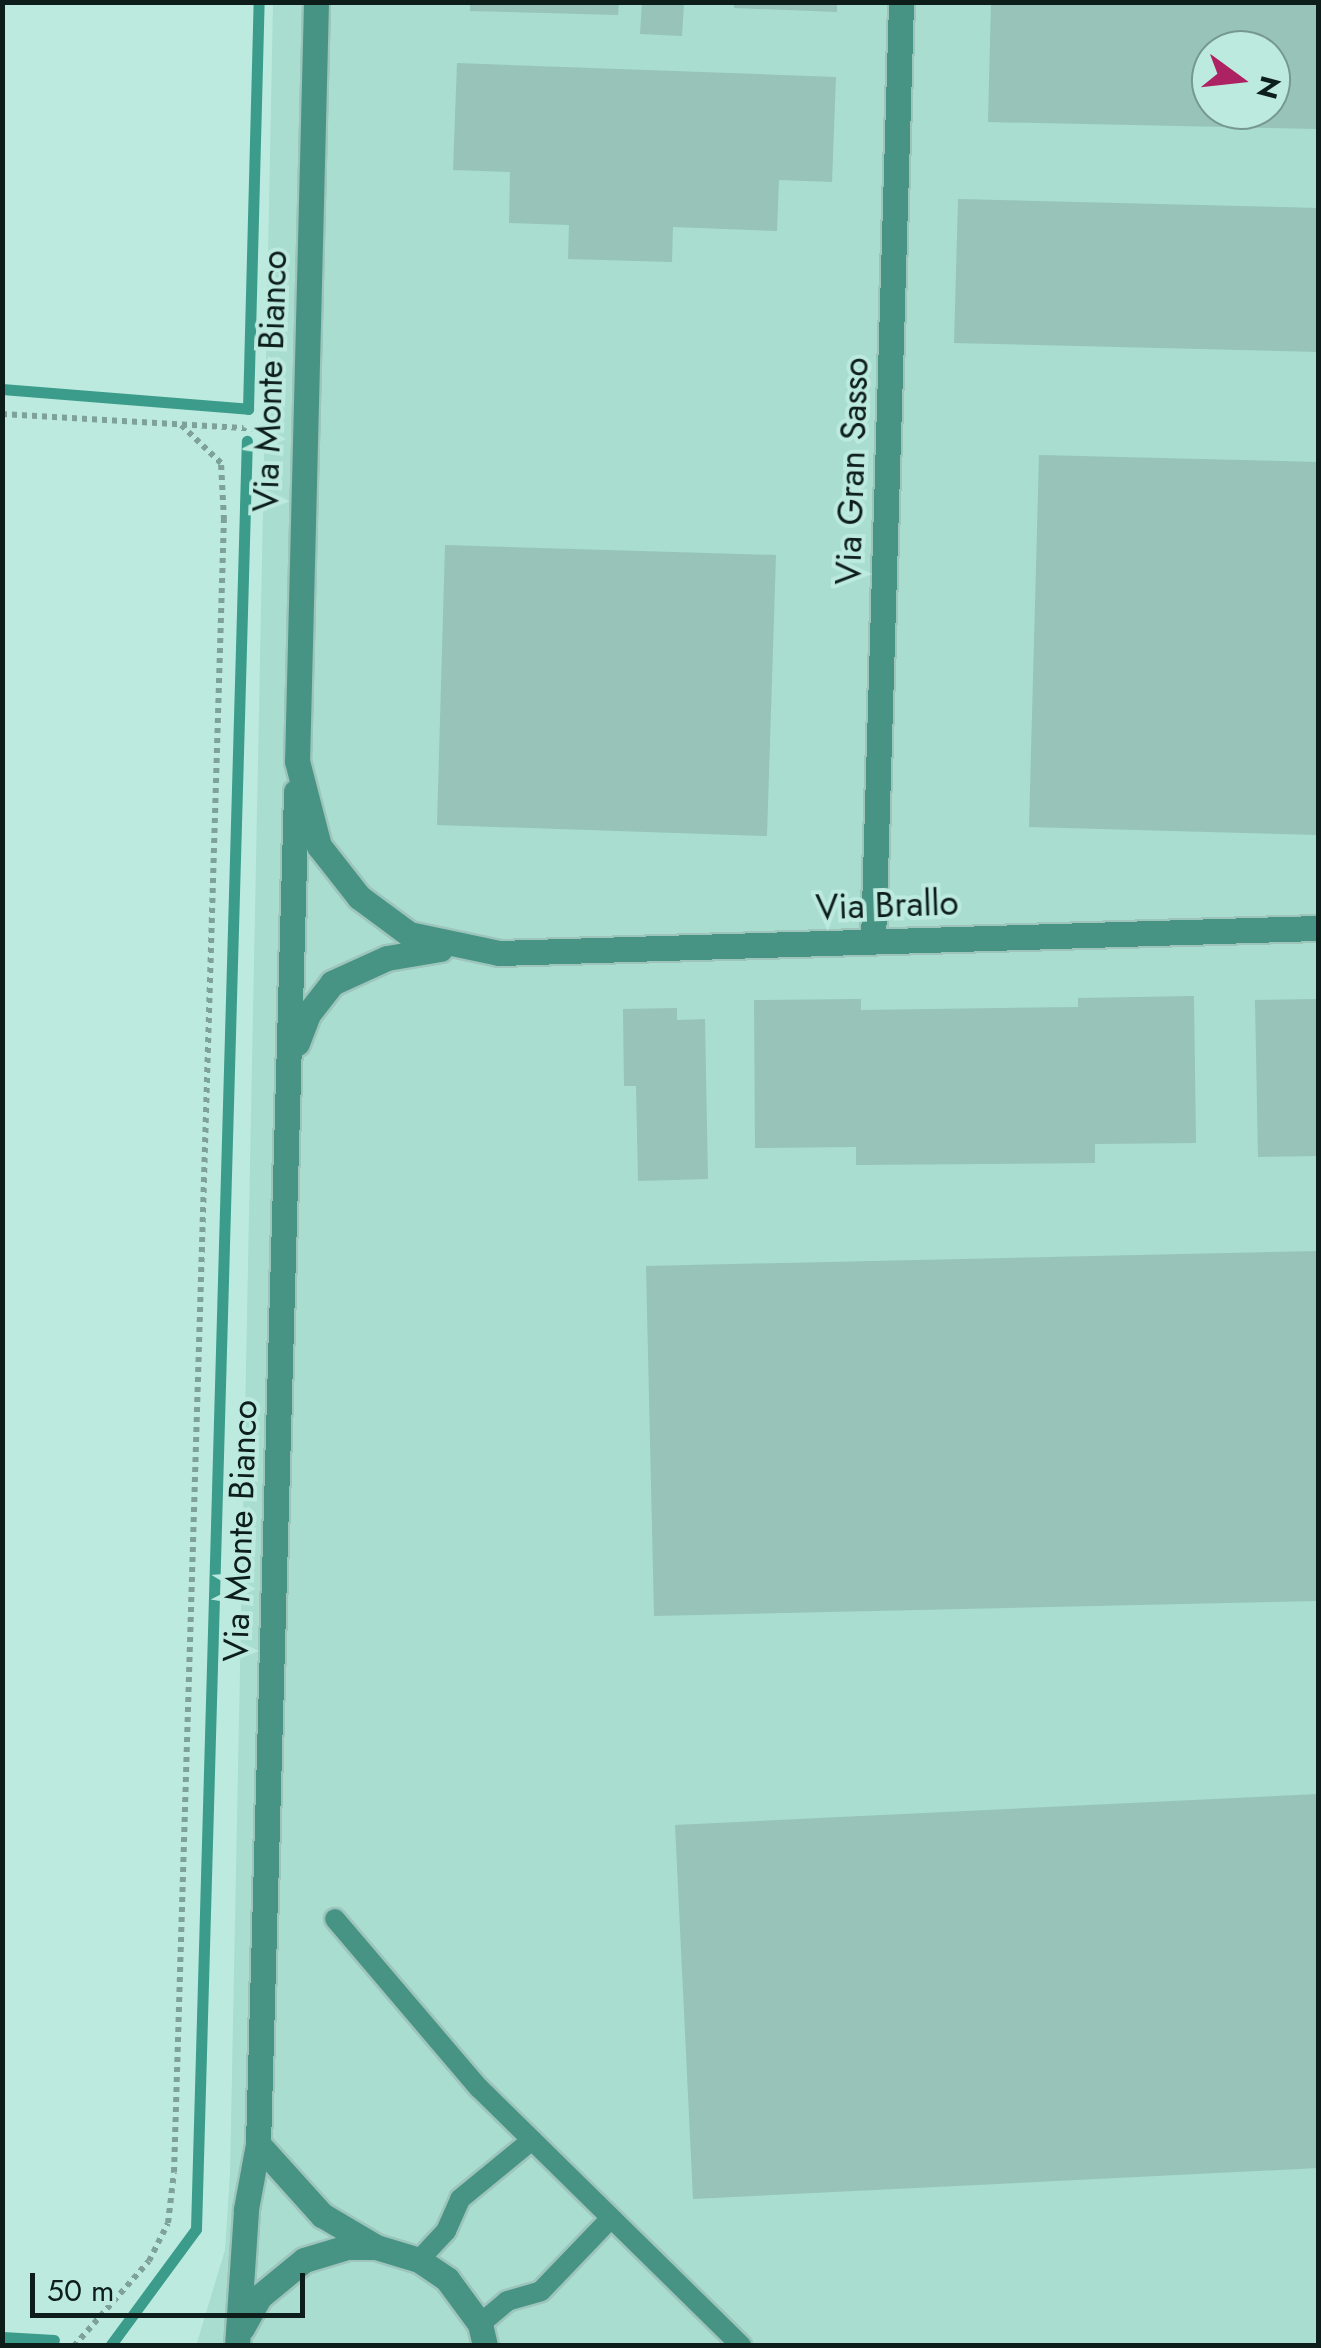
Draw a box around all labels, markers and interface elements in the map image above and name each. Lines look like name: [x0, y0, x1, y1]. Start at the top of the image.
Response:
north arrow: [1191, 30, 1291, 130]
text: N: [1246, 71, 1291, 103]
street label: Via Monte Bianco: [244, 249, 296, 513]
street label: Via Gran Sasso: [827, 356, 877, 586]
street label: Via Brallo: [815, 882, 959, 928]
street label: Via Monte Bianco: [214, 1399, 266, 1663]
scale bar: [35, 2253, 310, 2315]
text: 50 m: [47, 2269, 114, 2312]

